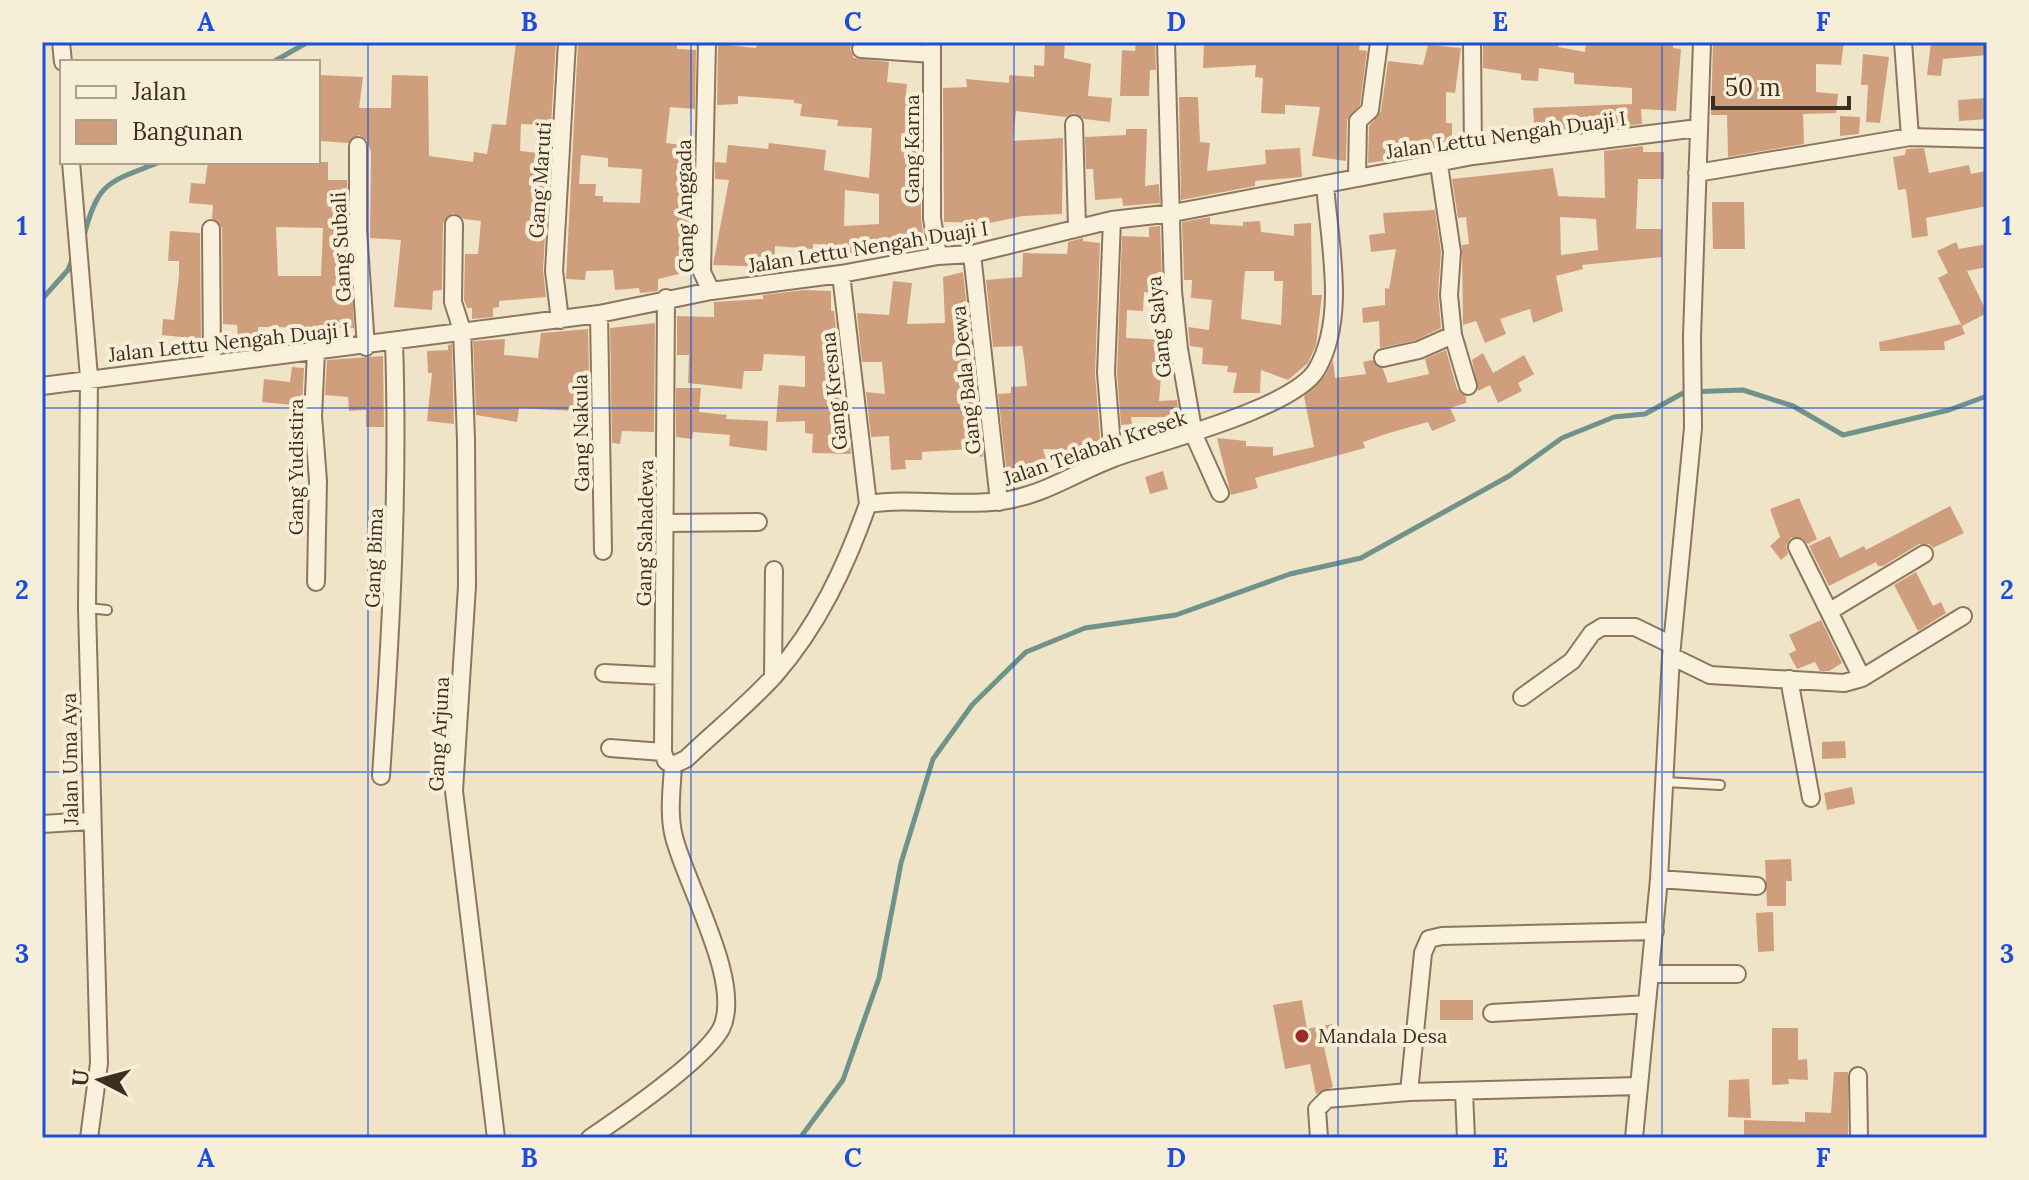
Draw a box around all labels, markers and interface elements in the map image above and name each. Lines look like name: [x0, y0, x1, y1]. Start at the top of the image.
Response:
text: A: [197, 5, 215, 38]
text: B: [520, 5, 538, 38]
text: C: [844, 5, 862, 38]
text: D: [1166, 5, 1186, 38]
text: E: [1492, 5, 1508, 38]
text: F: [1816, 5, 1831, 38]
legend: [60, 60, 320, 164]
scale bar: [1713, 60, 1849, 110]
text: 50 m: [1725, 72, 1781, 103]
text: Jalan: [131, 76, 186, 107]
street label: Gang Karna: [899, 94, 924, 204]
street label: Jalan Lettu Nengah Duaji I: [1383, 105, 1628, 164]
text: Bangunan: [132, 116, 243, 147]
street label: Gang Maruti: [523, 121, 556, 239]
street label: Gang Anggada: [671, 139, 698, 273]
street label: Gang Subali: [325, 191, 356, 303]
text: 1: [17, 209, 27, 242]
text: 1: [2002, 209, 2012, 242]
street label: Jalan Lettu Nengah Duaji I: [745, 215, 990, 278]
street label: Gang Salya: [1141, 275, 1176, 379]
street label: Gang Bala Dewa: [945, 304, 986, 456]
street label: Jalan Lettu Nengah Duaji I: [106, 316, 351, 367]
street label: Gang Kresna: [815, 331, 852, 451]
street label: Gang Nakula: [567, 374, 594, 492]
street label: Gang Yudistira: [283, 399, 308, 535]
street label: Jalan Telabah Kresek: [999, 404, 1190, 491]
street label: Gang Sahadewa: [631, 459, 658, 607]
street label: Gang Bima: [359, 508, 388, 608]
text: 2: [15, 573, 29, 606]
text: 2: [2000, 573, 2014, 606]
street label: Gang Arjuna: [423, 676, 454, 792]
street label: Jalan Uma Aya: [56, 693, 83, 826]
text: 3: [15, 937, 29, 970]
text: 3: [2000, 937, 2014, 970]
place label: Mandala Desa: [1318, 1023, 1447, 1048]
marker: Mandala Desa: [1293, 1027, 1311, 1045]
north arrow: [60, 1040, 140, 1120]
text: U: [65, 1068, 95, 1088]
text: A: [197, 1141, 215, 1174]
text: B: [520, 1141, 538, 1174]
text: C: [844, 1141, 862, 1174]
text: D: [1166, 1141, 1186, 1174]
text: E: [1492, 1141, 1508, 1174]
text: F: [1816, 1141, 1831, 1174]

